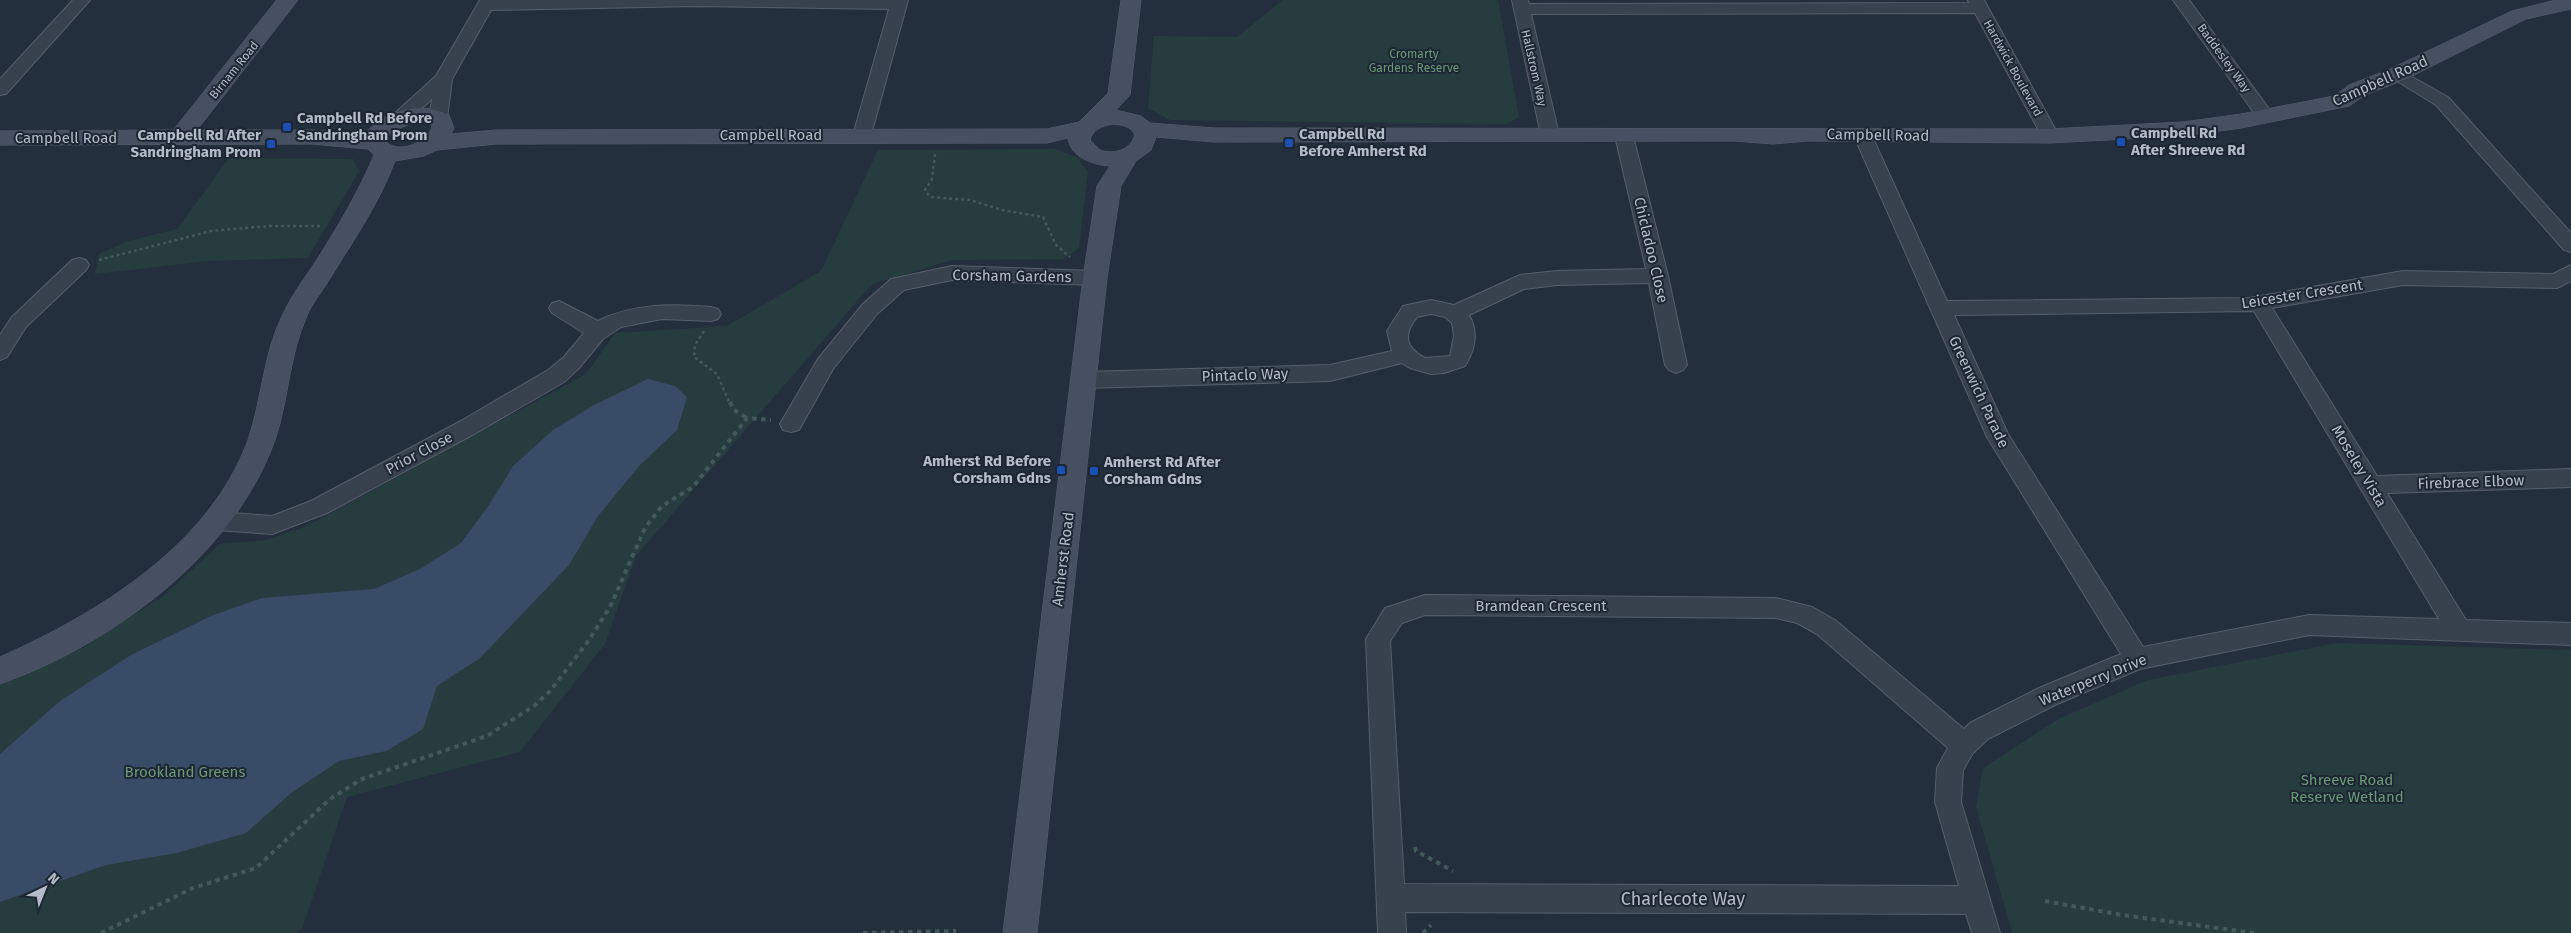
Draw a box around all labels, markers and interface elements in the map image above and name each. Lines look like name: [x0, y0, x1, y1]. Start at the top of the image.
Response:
street label: Hardwick Boulevard: [1981, 17, 2045, 119]
street label: Baddesley Way: [2194, 21, 2254, 95]
street label: Hallstrom Way: [1518, 28, 1550, 108]
street label: Birnam Road: [207, 38, 261, 102]
park label: Cromarty Gardens Reserve: [1369, 47, 1459, 75]
street label: Campbell Road: [2329, 52, 2431, 110]
place label: Campbell Rd Before Sandringham Prom: [297, 109, 432, 144]
marker: Campbell Rd Before Sandringham Prom: [281, 121, 293, 133]
place label: Campbell Rd After Shreeve Rd: [2130, 124, 2245, 159]
place label: Campbell Rd Before Amherst Rd: [1299, 125, 1427, 160]
street label: Campbell Road: [1827, 125, 1929, 145]
place label: Campbell Rd After Sandringham Prom: [131, 126, 262, 161]
street label: Campbell Road: [720, 126, 822, 144]
street label: Campbell Road: [15, 129, 117, 147]
marker: Campbell Rd After Shreeve Rd: [2115, 136, 2127, 148]
marker: Campbell Rd Before Amherst Rd: [1283, 137, 1295, 149]
marker: Campbell Rd After Sandringham Prom: [265, 138, 277, 150]
street label: Chicladoo Close: [1630, 195, 1672, 305]
street label: Corsham Gardens: [952, 266, 1072, 286]
street label: Leicester Crescent: [2240, 275, 2365, 312]
street label: Greenwich Parade: [1945, 333, 2013, 451]
street label: Pintaclo Way: [1201, 364, 1289, 386]
street label: Moseley Vista: [2327, 422, 2391, 510]
street label: Prior Close: [382, 428, 456, 478]
place label: Amherst Rd Before Corsham Gdns: [922, 452, 1051, 487]
place label: Amherst Rd After Corsham Gdns: [1103, 453, 1221, 488]
marker: Amherst Rd Before Corsham Gdns: [1055, 464, 1067, 476]
marker: Amherst Rd After Corsham Gdns: [1088, 465, 1100, 477]
street label: Firebrace Elbow: [2417, 471, 2525, 493]
street label: Amherst Road: [1048, 511, 1078, 607]
street label: Bramdean Crescent: [1475, 597, 1607, 615]
street label: Waterperry Drive: [2037, 650, 2149, 710]
park label: Brookland Greens: [125, 763, 245, 781]
park label: Shreeve Road Reserve Wetland: [2290, 771, 2404, 806]
north arrow: [20, 863, 70, 913]
text: N: [44, 869, 63, 888]
street label: Charlecote Way: [1621, 888, 1745, 910]

